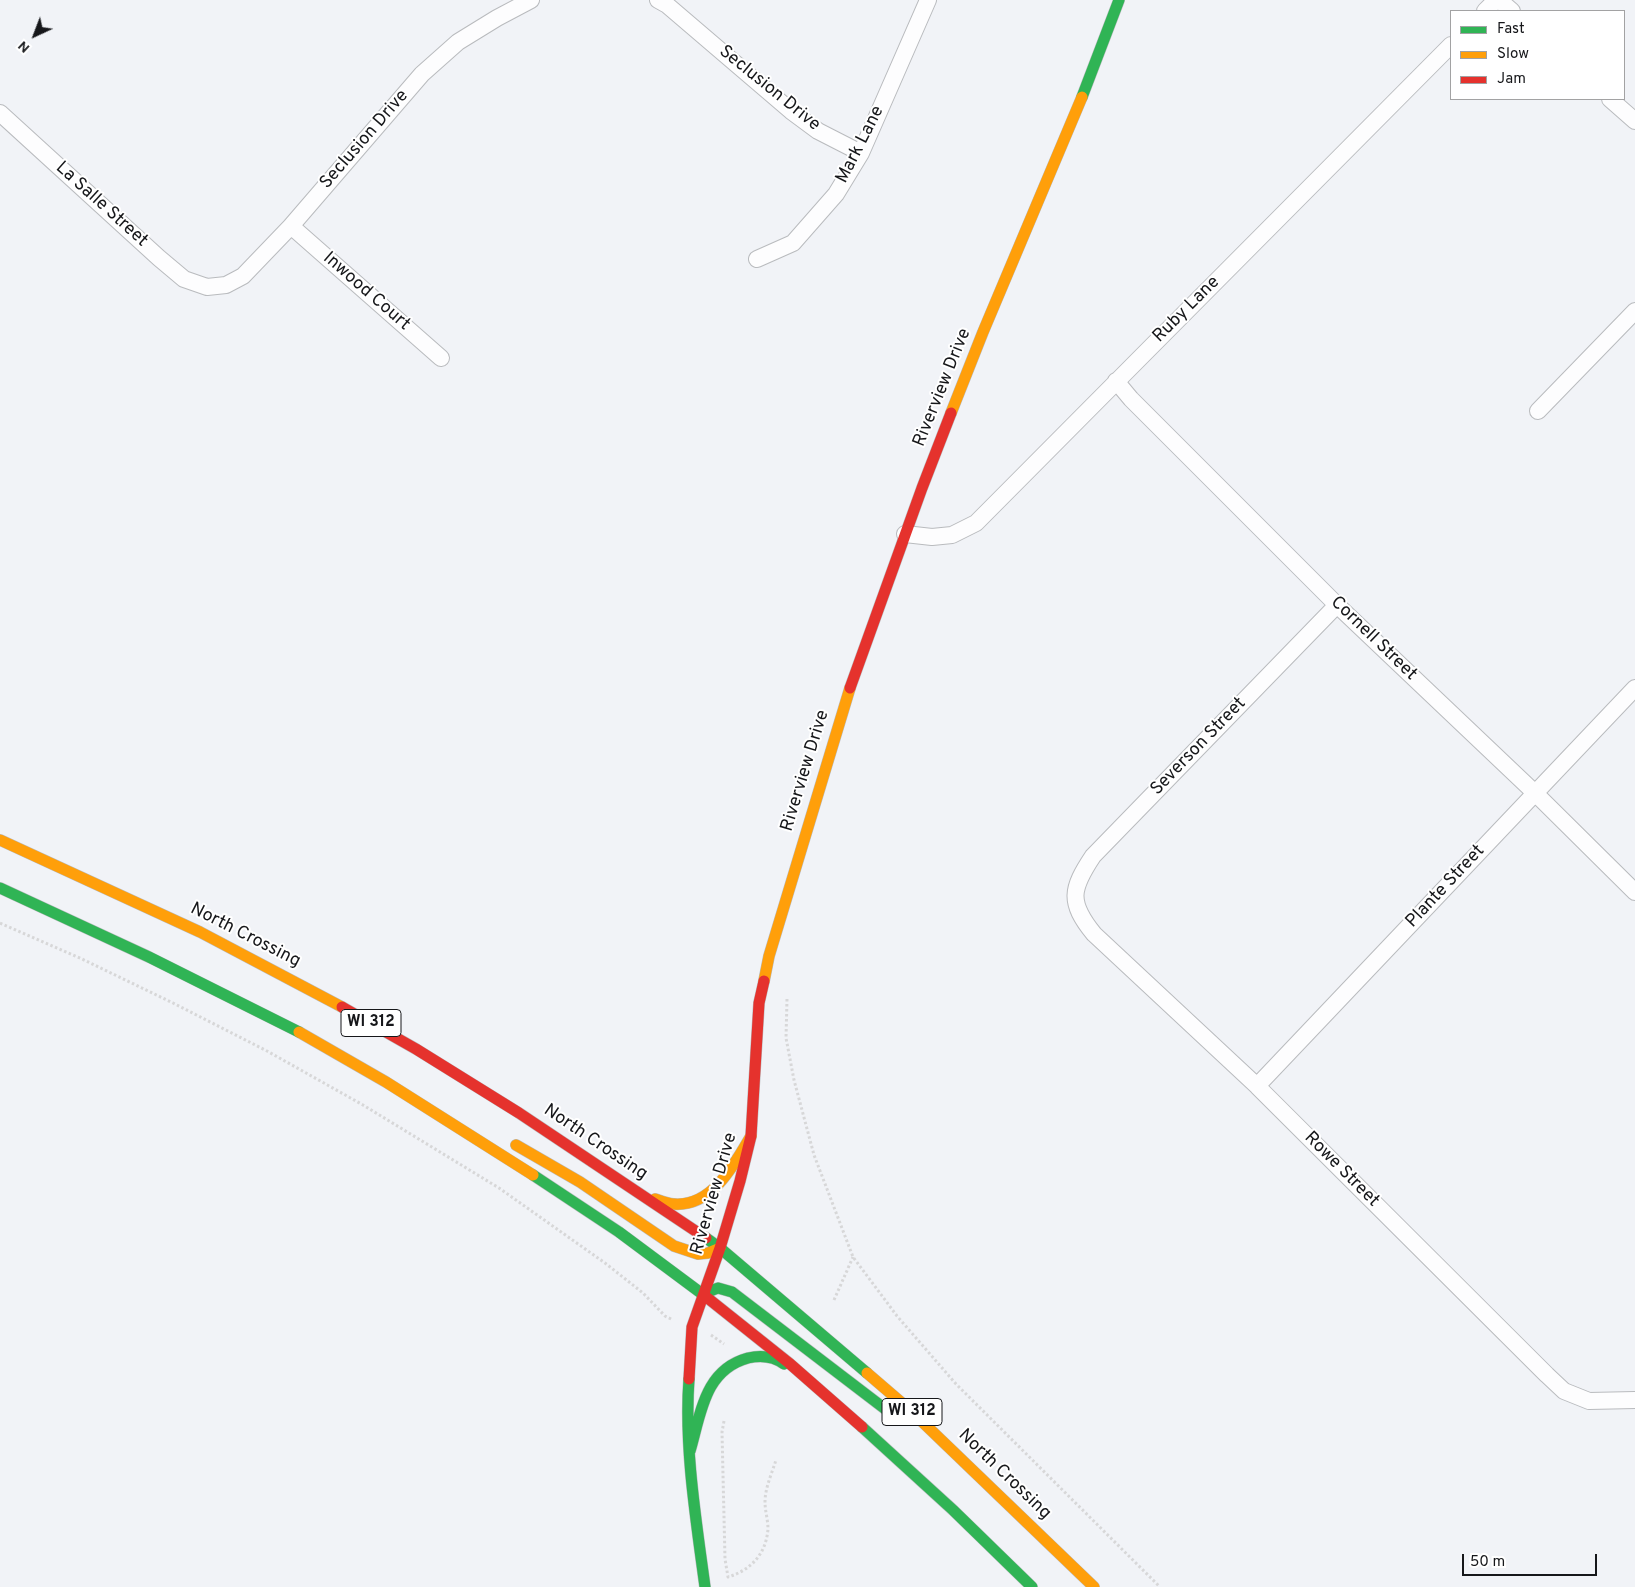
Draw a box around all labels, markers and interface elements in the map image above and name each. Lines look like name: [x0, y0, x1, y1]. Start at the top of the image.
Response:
north arrow: [10, 10, 60, 60]
legend: [1450, 10, 1625, 100]
text: Fast: [1497, 20, 1525, 39]
text: N: [15, 37, 34, 56]
street label: Seclusion Drive: [714, 41, 824, 137]
text: Slow: [1497, 45, 1529, 64]
text: Jam: [1497, 70, 1526, 89]
street label: Seclusion Drive: [316, 86, 414, 194]
street label: Mark Lane: [832, 103, 890, 187]
street label: La Salle Street: [50, 158, 152, 252]
street label: Inwood Court: [318, 248, 414, 336]
street label: Ruby Lane: [1149, 272, 1225, 348]
street label: Riverview Drive: [909, 326, 977, 450]
street label: Cornell Street: [1325, 592, 1421, 686]
street label: Severson Street: [1147, 694, 1251, 800]
street label: Riverview Drive: [777, 708, 835, 834]
street label: Plante Street: [1402, 841, 1490, 933]
street label: North Crossing: [186, 899, 304, 973]
road number: WI 312: [341, 1010, 401, 1036]
street label: North Crossing: [539, 1100, 651, 1186]
street label: Rowe Street: [1299, 1128, 1383, 1212]
street label: Riverview Drive: [687, 1131, 743, 1257]
road number: WI 312: [882, 1398, 942, 1425]
street label: North Crossing: [953, 1425, 1055, 1525]
scale bar: [1465, 1544, 1600, 1576]
text: 50 m: [1470, 1553, 1505, 1572]

